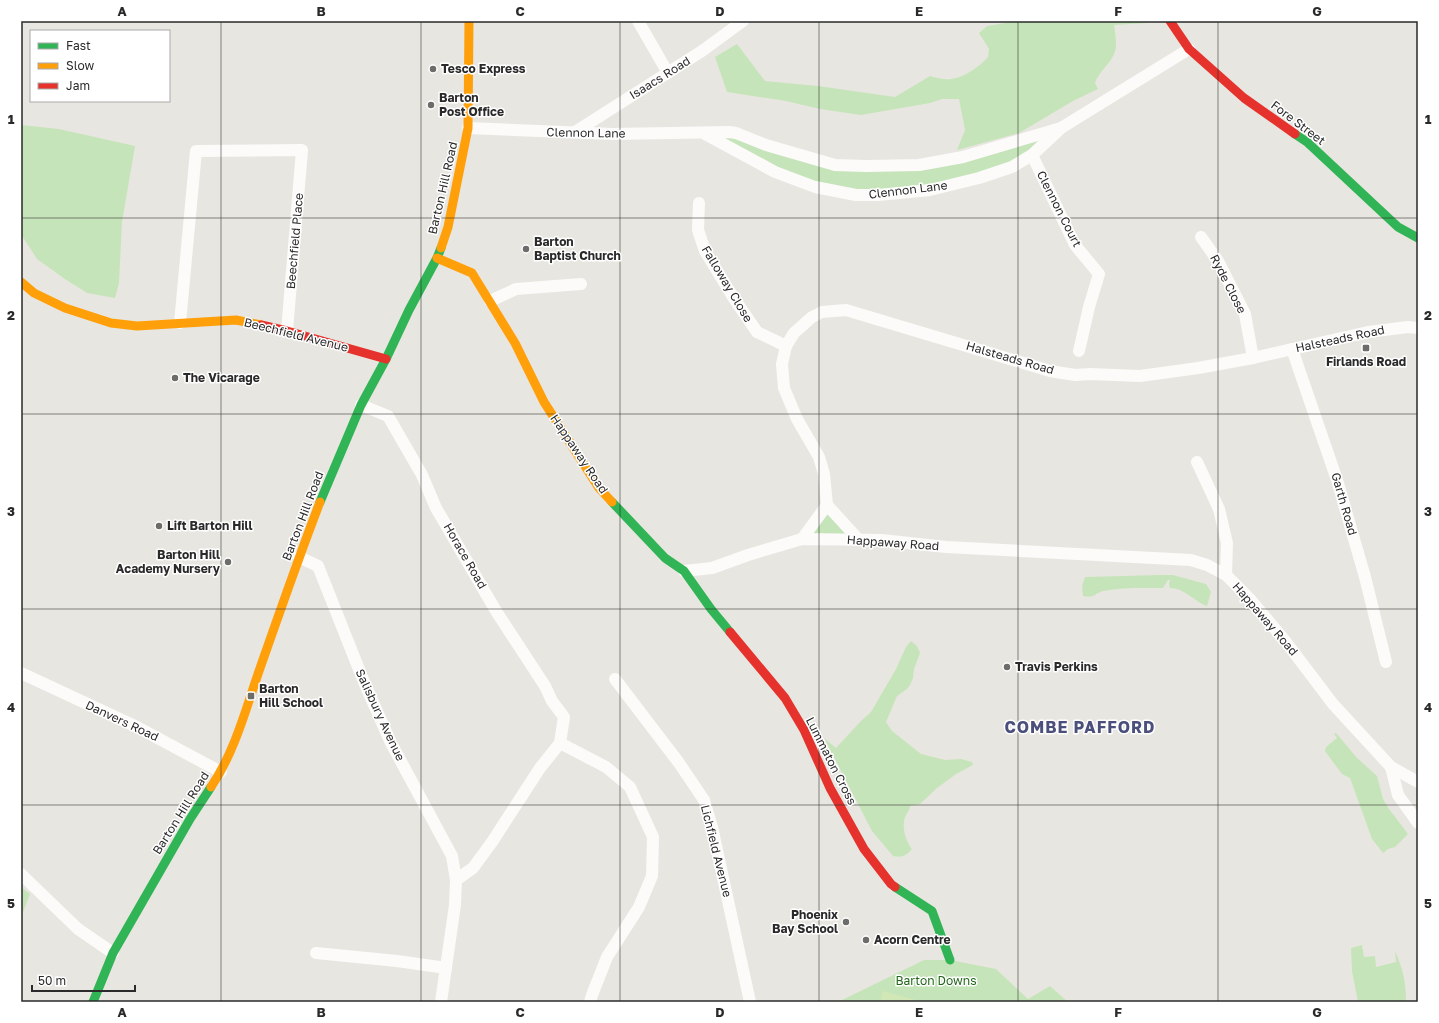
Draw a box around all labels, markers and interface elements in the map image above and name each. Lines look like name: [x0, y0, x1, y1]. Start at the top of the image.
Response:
text: A: [117, 3, 127, 19]
text: B: [316, 3, 326, 19]
text: C: [515, 3, 525, 19]
text: D: [715, 3, 725, 19]
text: E: [915, 3, 923, 19]
text: F: [1114, 3, 1122, 19]
text: G: [1312, 3, 1322, 19]
legend: [30, 30, 170, 102]
text: Fast: [66, 38, 91, 53]
street label: Isaacs Road: [627, 53, 693, 102]
text: Slow: [66, 58, 94, 73]
place label: Tesco Express: [441, 61, 526, 76]
marker: Tesco Express: [428, 64, 438, 74]
text: Jam: [66, 78, 90, 93]
place label: Barton Post Office: [439, 90, 504, 119]
street label: Fore Street: [1268, 97, 1329, 148]
marker: Barton Post Office: [426, 100, 436, 110]
text: 1: [8, 111, 15, 127]
text: 1: [1425, 111, 1432, 127]
street label: Clennon Lane: [546, 124, 626, 141]
street label: Barton Hill Road: [425, 140, 460, 236]
street label: Clennon Court: [1034, 168, 1085, 250]
street label: Clennon Lane: [868, 177, 948, 202]
street label: Beechfield Place: [283, 192, 306, 290]
place label: Barton Baptist Church: [534, 234, 621, 263]
street label: Falloway Close: [699, 243, 756, 325]
marker: Barton Baptist Church: [521, 244, 531, 254]
street label: Ryde Close: [1207, 252, 1250, 316]
text: 2: [7, 307, 15, 323]
text: 2: [1424, 307, 1432, 323]
street label: Beechfield Avenue: [242, 314, 350, 355]
street label: Halsteads Road: [1294, 322, 1386, 355]
street label: Halsteads Road: [964, 338, 1056, 377]
marker: Firlands Road: [1361, 343, 1371, 353]
place label: Firlands Road: [1326, 354, 1406, 369]
place label: The Vicarage: [183, 370, 260, 385]
marker: The Vicarage: [170, 373, 180, 383]
street label: Happaway Road: [547, 411, 611, 496]
street label: Barton Hill Road: [279, 469, 326, 563]
street label: Garth Road: [1328, 471, 1361, 537]
text: 3: [7, 503, 15, 519]
text: 3: [1424, 503, 1432, 519]
place label: Lift Barton Hill: [167, 518, 253, 533]
street label: Horace Road: [441, 520, 490, 591]
marker: Lift Barton Hill: [154, 521, 164, 531]
street label: Happaway Road: [846, 532, 940, 553]
place label: Barton Hill Academy Nursery: [116, 547, 221, 576]
marker: Barton Hill Academy Nursery: [223, 557, 233, 567]
street label: Happaway Road: [1229, 579, 1301, 658]
place label: Travis Perkins: [1015, 659, 1098, 674]
marker: Travis Perkins: [1002, 662, 1012, 672]
street label: Salisbury Avenue: [353, 666, 408, 763]
place label: Barton Hill School: [259, 681, 323, 710]
marker: Barton Hill School: [246, 691, 256, 701]
street label: Danvers Road: [83, 697, 161, 744]
text: 4: [7, 699, 15, 715]
text: 4: [1424, 699, 1432, 715]
street label: Lummaton Cross: [803, 714, 860, 807]
district label: COMBE PAFFORD: [1004, 717, 1156, 737]
street label: Barton Hill Road: [149, 769, 212, 857]
street label: Lichfield Avenue: [698, 803, 735, 899]
text: 5: [7, 895, 15, 911]
text: 5: [1424, 895, 1432, 911]
place label: Phoenix Bay School: [772, 907, 838, 936]
marker: Phoenix Bay School: [841, 917, 851, 927]
place label: Acorn Centre: [874, 932, 951, 947]
marker: Acorn Centre: [861, 935, 871, 945]
scale bar: [32, 967, 135, 993]
text: 50 m: [38, 973, 66, 988]
park label: Barton Downs: [895, 973, 977, 988]
text: A: [117, 1004, 127, 1020]
text: B: [316, 1004, 326, 1020]
text: C: [515, 1004, 525, 1020]
text: D: [715, 1004, 725, 1020]
text: E: [915, 1004, 923, 1020]
text: F: [1114, 1004, 1122, 1020]
text: G: [1312, 1004, 1322, 1020]

